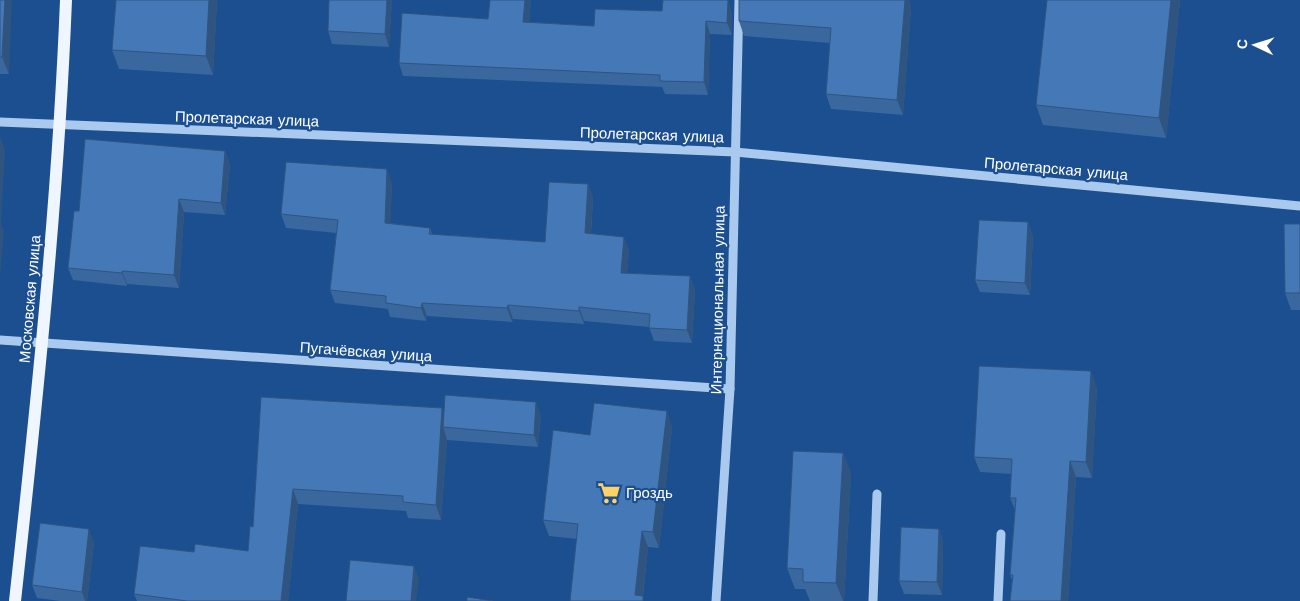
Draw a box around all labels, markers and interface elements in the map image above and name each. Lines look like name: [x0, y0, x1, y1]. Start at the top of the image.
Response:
north arrow: [1230, 20, 1280, 70]
text: С: [1234, 38, 1250, 50]
street label: Пролетарская улица: [175, 107, 320, 131]
street label: Пролетарская улица: [580, 123, 725, 147]
street label: Пролетарская улица: [983, 154, 1129, 184]
street label: Интернациональная улица: [707, 205, 729, 394]
street label: Московская улица: [15, 234, 45, 364]
street label: Пугачёвская улица: [299, 338, 433, 366]
supermarket icon: Гроздь: [596, 480, 622, 506]
place label: Гроздь: [626, 484, 673, 502]

